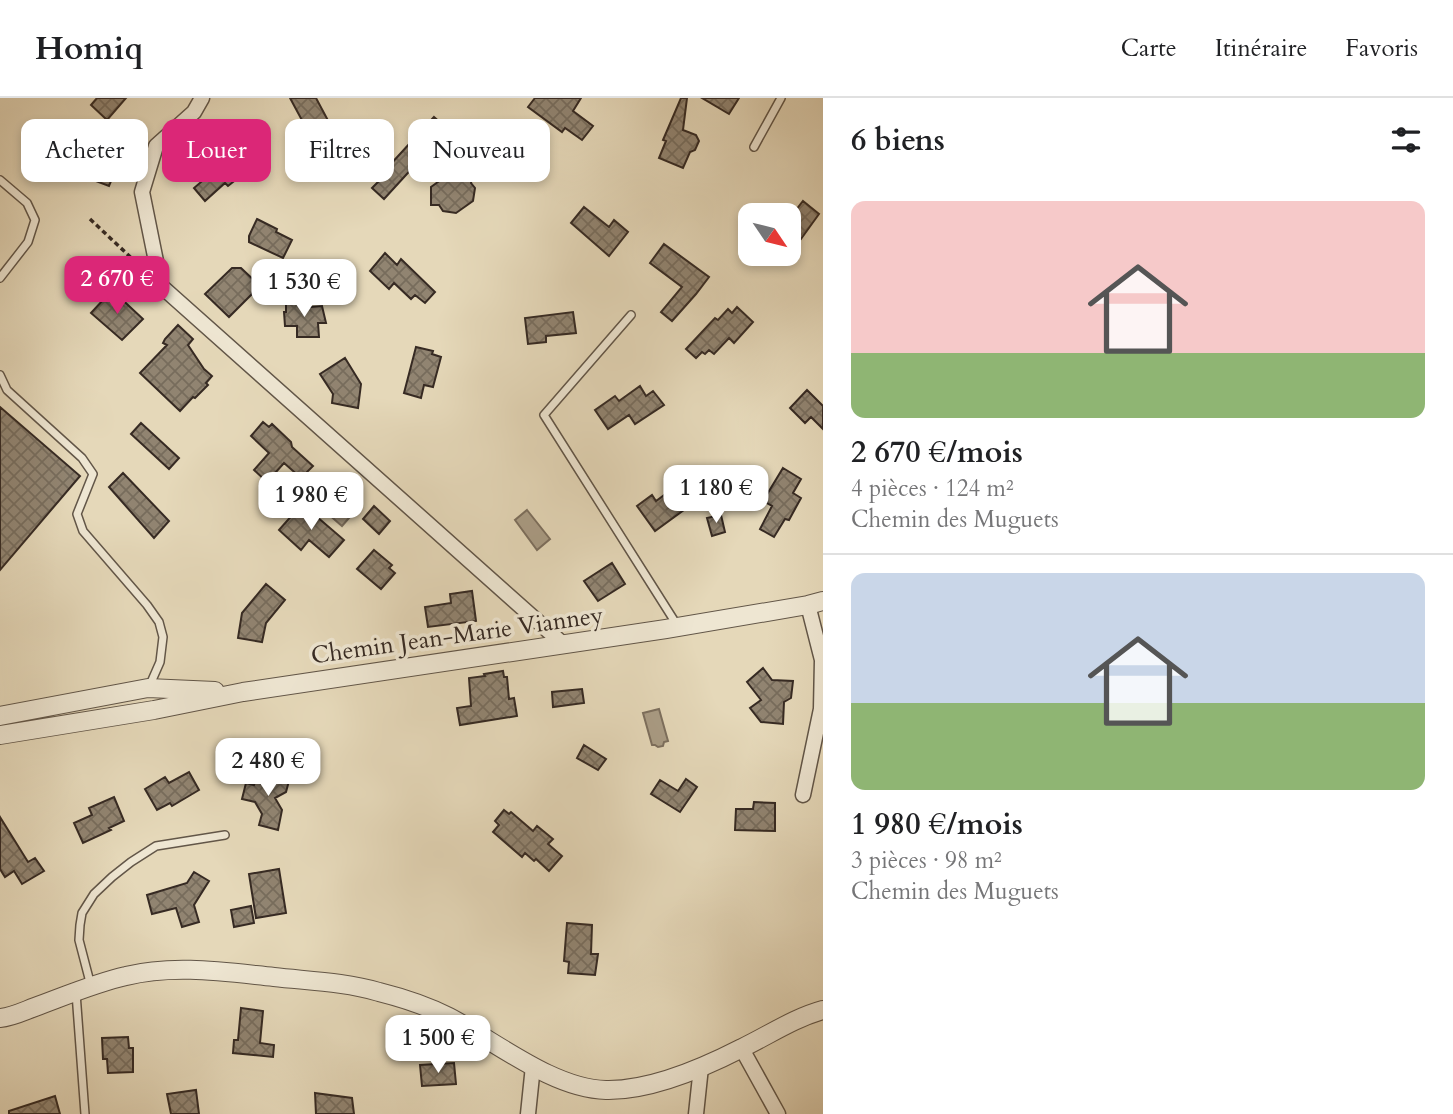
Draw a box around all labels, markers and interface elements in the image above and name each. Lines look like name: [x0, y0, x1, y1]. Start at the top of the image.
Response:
text: Homiq: [35, 26, 143, 71]
text: Carte: [1121, 32, 1177, 65]
text: Itinéraire: [1215, 32, 1307, 65]
text: Favoris: [1345, 32, 1418, 65]
chip: Acheter: [21, 119, 148, 182]
chip: Louer: [162, 119, 271, 182]
chip: Filtres: [285, 119, 394, 182]
chip: Nouveau: [408, 119, 550, 182]
text: 6 biens: [851, 120, 945, 161]
icon: filters: [1387, 121, 1425, 159]
north arrow: [738, 203, 802, 266]
map controls: [738, 203, 801, 266]
icon: home: [1075, 246, 1201, 372]
pin: 2 670 €: [52, 256, 182, 316]
pin: 1 530 €: [239, 260, 369, 319]
text: 2 670 €: [80, 263, 154, 294]
text: 1 530 €: [267, 266, 341, 297]
text: 2 670 €/mois: [851, 432, 1023, 473]
pin: 1 180 €: [651, 466, 781, 525]
pin: 1 980 €: [246, 472, 376, 532]
text: 1 180 €: [679, 472, 753, 503]
text: 4 pièces · 124 m²: [851, 473, 1014, 504]
text: 1 980 €: [274, 479, 348, 510]
text: Chemin des Muguets: [851, 504, 1059, 535]
street label: Chemin Jean-Marie Vianney: [309, 599, 606, 672]
icon: home: [1075, 618, 1201, 744]
pin: 2 480 €: [203, 738, 333, 798]
text: 2 480 €: [231, 745, 305, 776]
text: 1 980 €/mois: [851, 804, 1023, 845]
text: 3 pièces · 98 m²: [851, 845, 1002, 876]
text: Chemin des Muguets: [851, 876, 1059, 907]
pin: 1 500 €: [373, 1016, 503, 1075]
text: 1 500 €: [401, 1022, 475, 1053]

